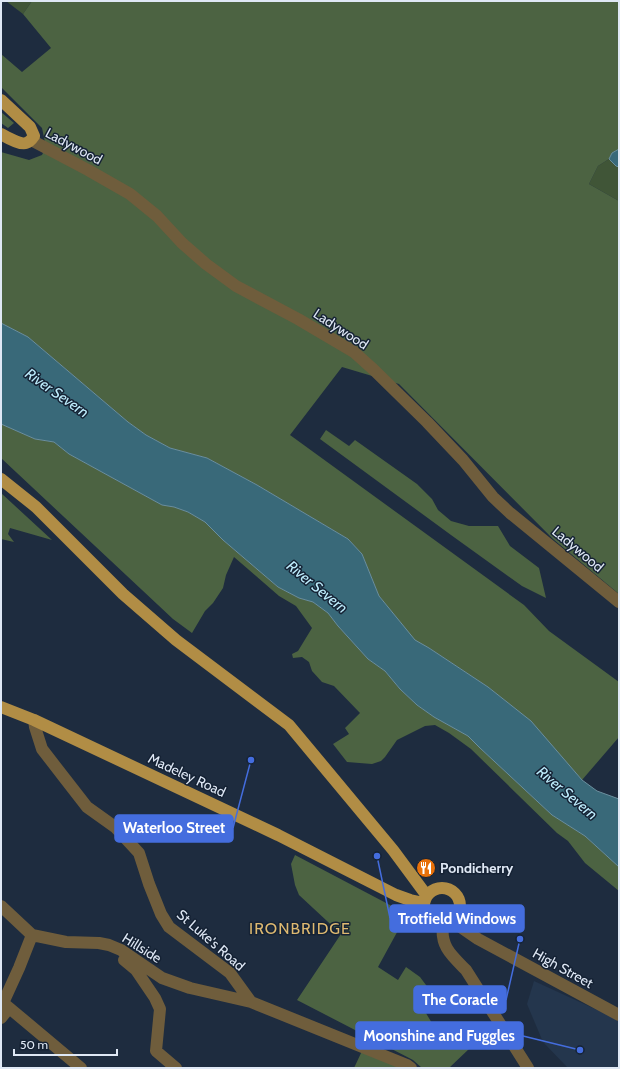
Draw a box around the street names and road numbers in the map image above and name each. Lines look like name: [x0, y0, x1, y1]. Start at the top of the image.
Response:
street label: Ladywood: [42, 124, 106, 168]
street label: Ladywood: [310, 305, 372, 353]
street label: Ladywood: [549, 522, 607, 576]
street label: Madeley Road: [145, 749, 229, 801]
street label: St Luke's Road: [173, 905, 249, 975]
street label: Hillside: [119, 929, 165, 967]
street label: High Street: [530, 944, 597, 992]

